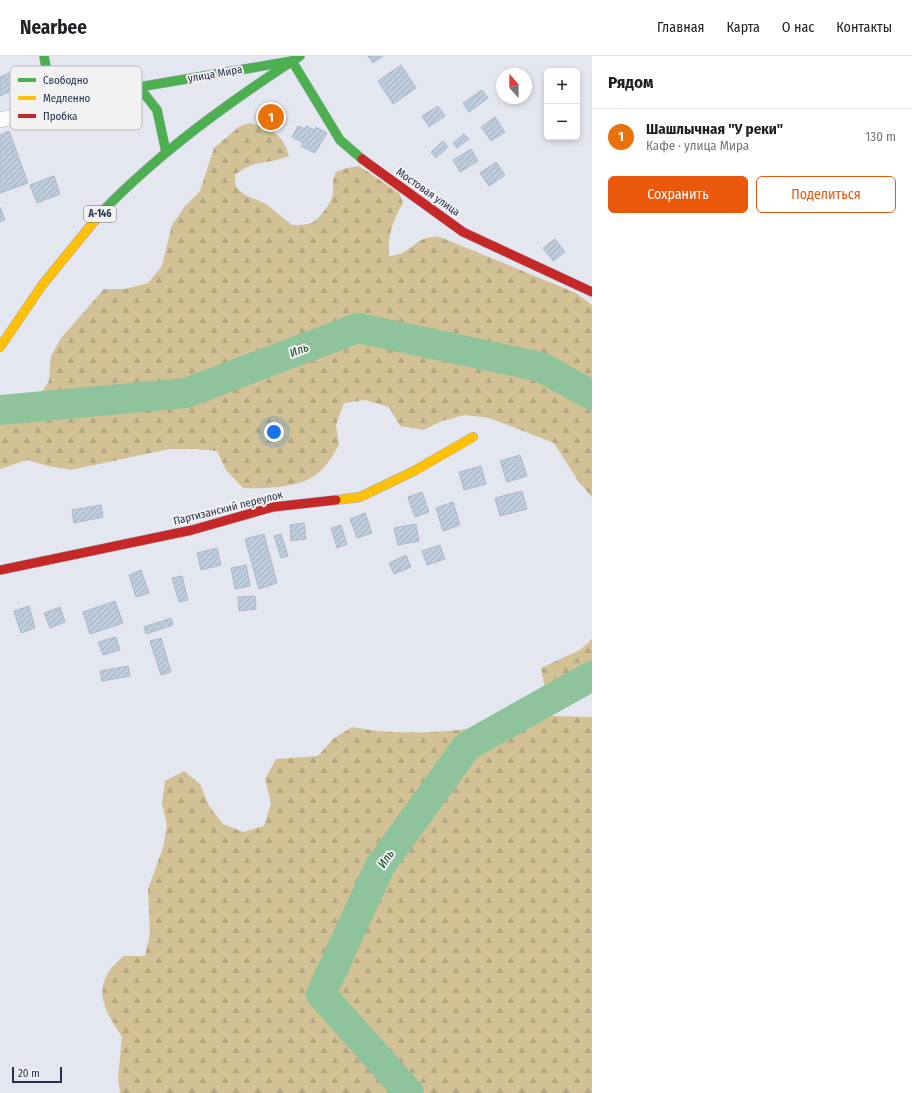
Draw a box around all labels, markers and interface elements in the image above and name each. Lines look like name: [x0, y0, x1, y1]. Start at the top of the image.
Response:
text: Nearbee: [20, 16, 87, 39]
text: Главная: [657, 19, 704, 36]
text: Карта: [726, 19, 760, 36]
text: О нас: [782, 19, 814, 36]
text: Контакты: [836, 19, 892, 36]
street label: улица Мира: [187, 63, 243, 85]
legend: [10, 66, 142, 130]
north arrow: [496, 68, 532, 104]
map controls: [544, 68, 580, 140]
button: +: [544, 68, 580, 104]
text: Рядом: [608, 72, 653, 93]
text: Свободно: [43, 74, 88, 87]
text: Медленно: [43, 92, 91, 105]
pin: 1: [258, 102, 284, 132]
button: −: [544, 104, 580, 140]
text: Пробка: [43, 110, 77, 123]
text: Шашлычная "У реки": [646, 120, 783, 138]
text: 1: [618, 129, 624, 144]
text: 130 m: [865, 129, 896, 144]
text: Кафе · улица Мира: [646, 138, 749, 153]
street label: Мостовая улица: [394, 165, 462, 219]
button: Сохранить: [608, 176, 748, 213]
button: Поделиться: [756, 176, 896, 213]
road number: А-146: [84, 206, 116, 222]
water label: Иль: [288, 340, 311, 360]
your location: [264, 422, 284, 442]
street label: Партизанский переулок: [172, 488, 285, 528]
water label: Иль: [375, 847, 397, 871]
scale bar: [12, 1065, 62, 1084]
text: 20 m: [18, 1067, 40, 1080]

